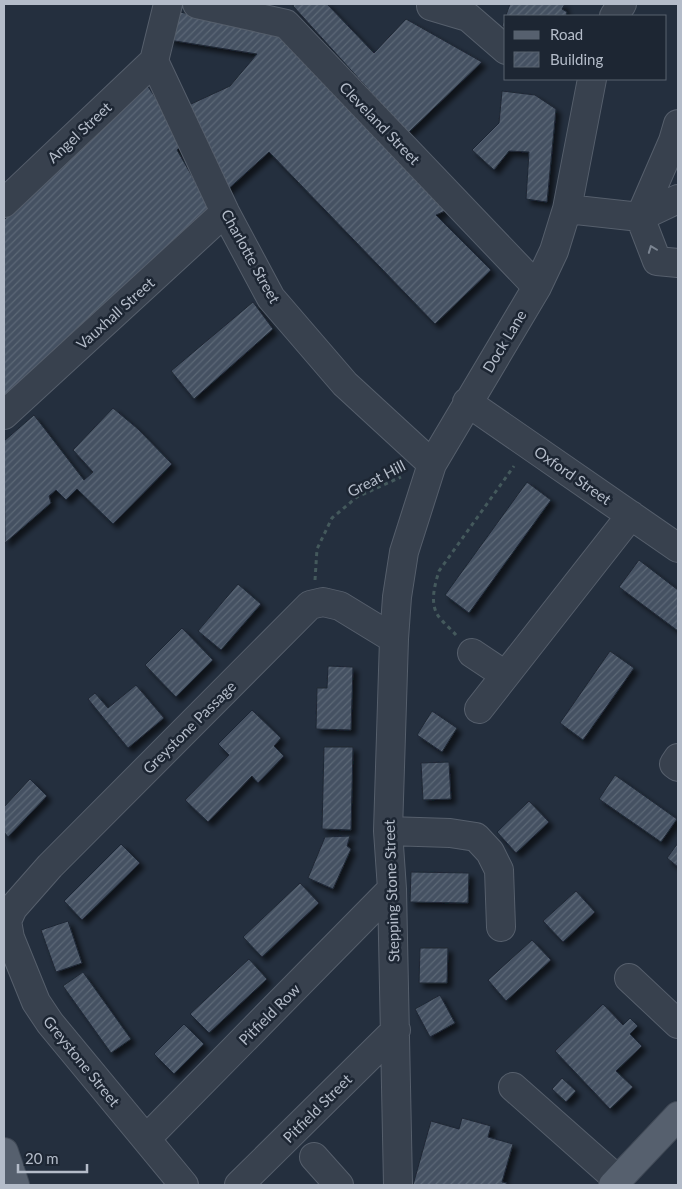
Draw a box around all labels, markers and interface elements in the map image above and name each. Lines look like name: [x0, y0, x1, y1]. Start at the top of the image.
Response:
legend: [504, 15, 667, 80]
text: Road: [550, 25, 583, 43]
text: Building: [550, 50, 603, 68]
street label: Cleveland Street: [336, 78, 424, 168]
street label: Angel Street: [43, 97, 115, 166]
street label: Charlotte Street: [218, 206, 285, 307]
one-way arrow: [648, 245, 658, 254]
street label: Vauxhall Street: [72, 273, 158, 353]
street label: Dock Lane: [478, 306, 530, 376]
street label: Oxford Street: [531, 442, 615, 508]
street label: Great Hill: [344, 456, 408, 500]
street label: Greystone Passage: [139, 677, 239, 777]
street label: Stepping Stone Street: [379, 819, 402, 963]
street label: Pitfield Row: [235, 979, 304, 1048]
street label: Greystone Street: [40, 1012, 124, 1110]
street label: Pitfield Street: [279, 1069, 356, 1146]
scale bar: [18, 1142, 86, 1174]
text: 20 m: [25, 1149, 59, 1167]

